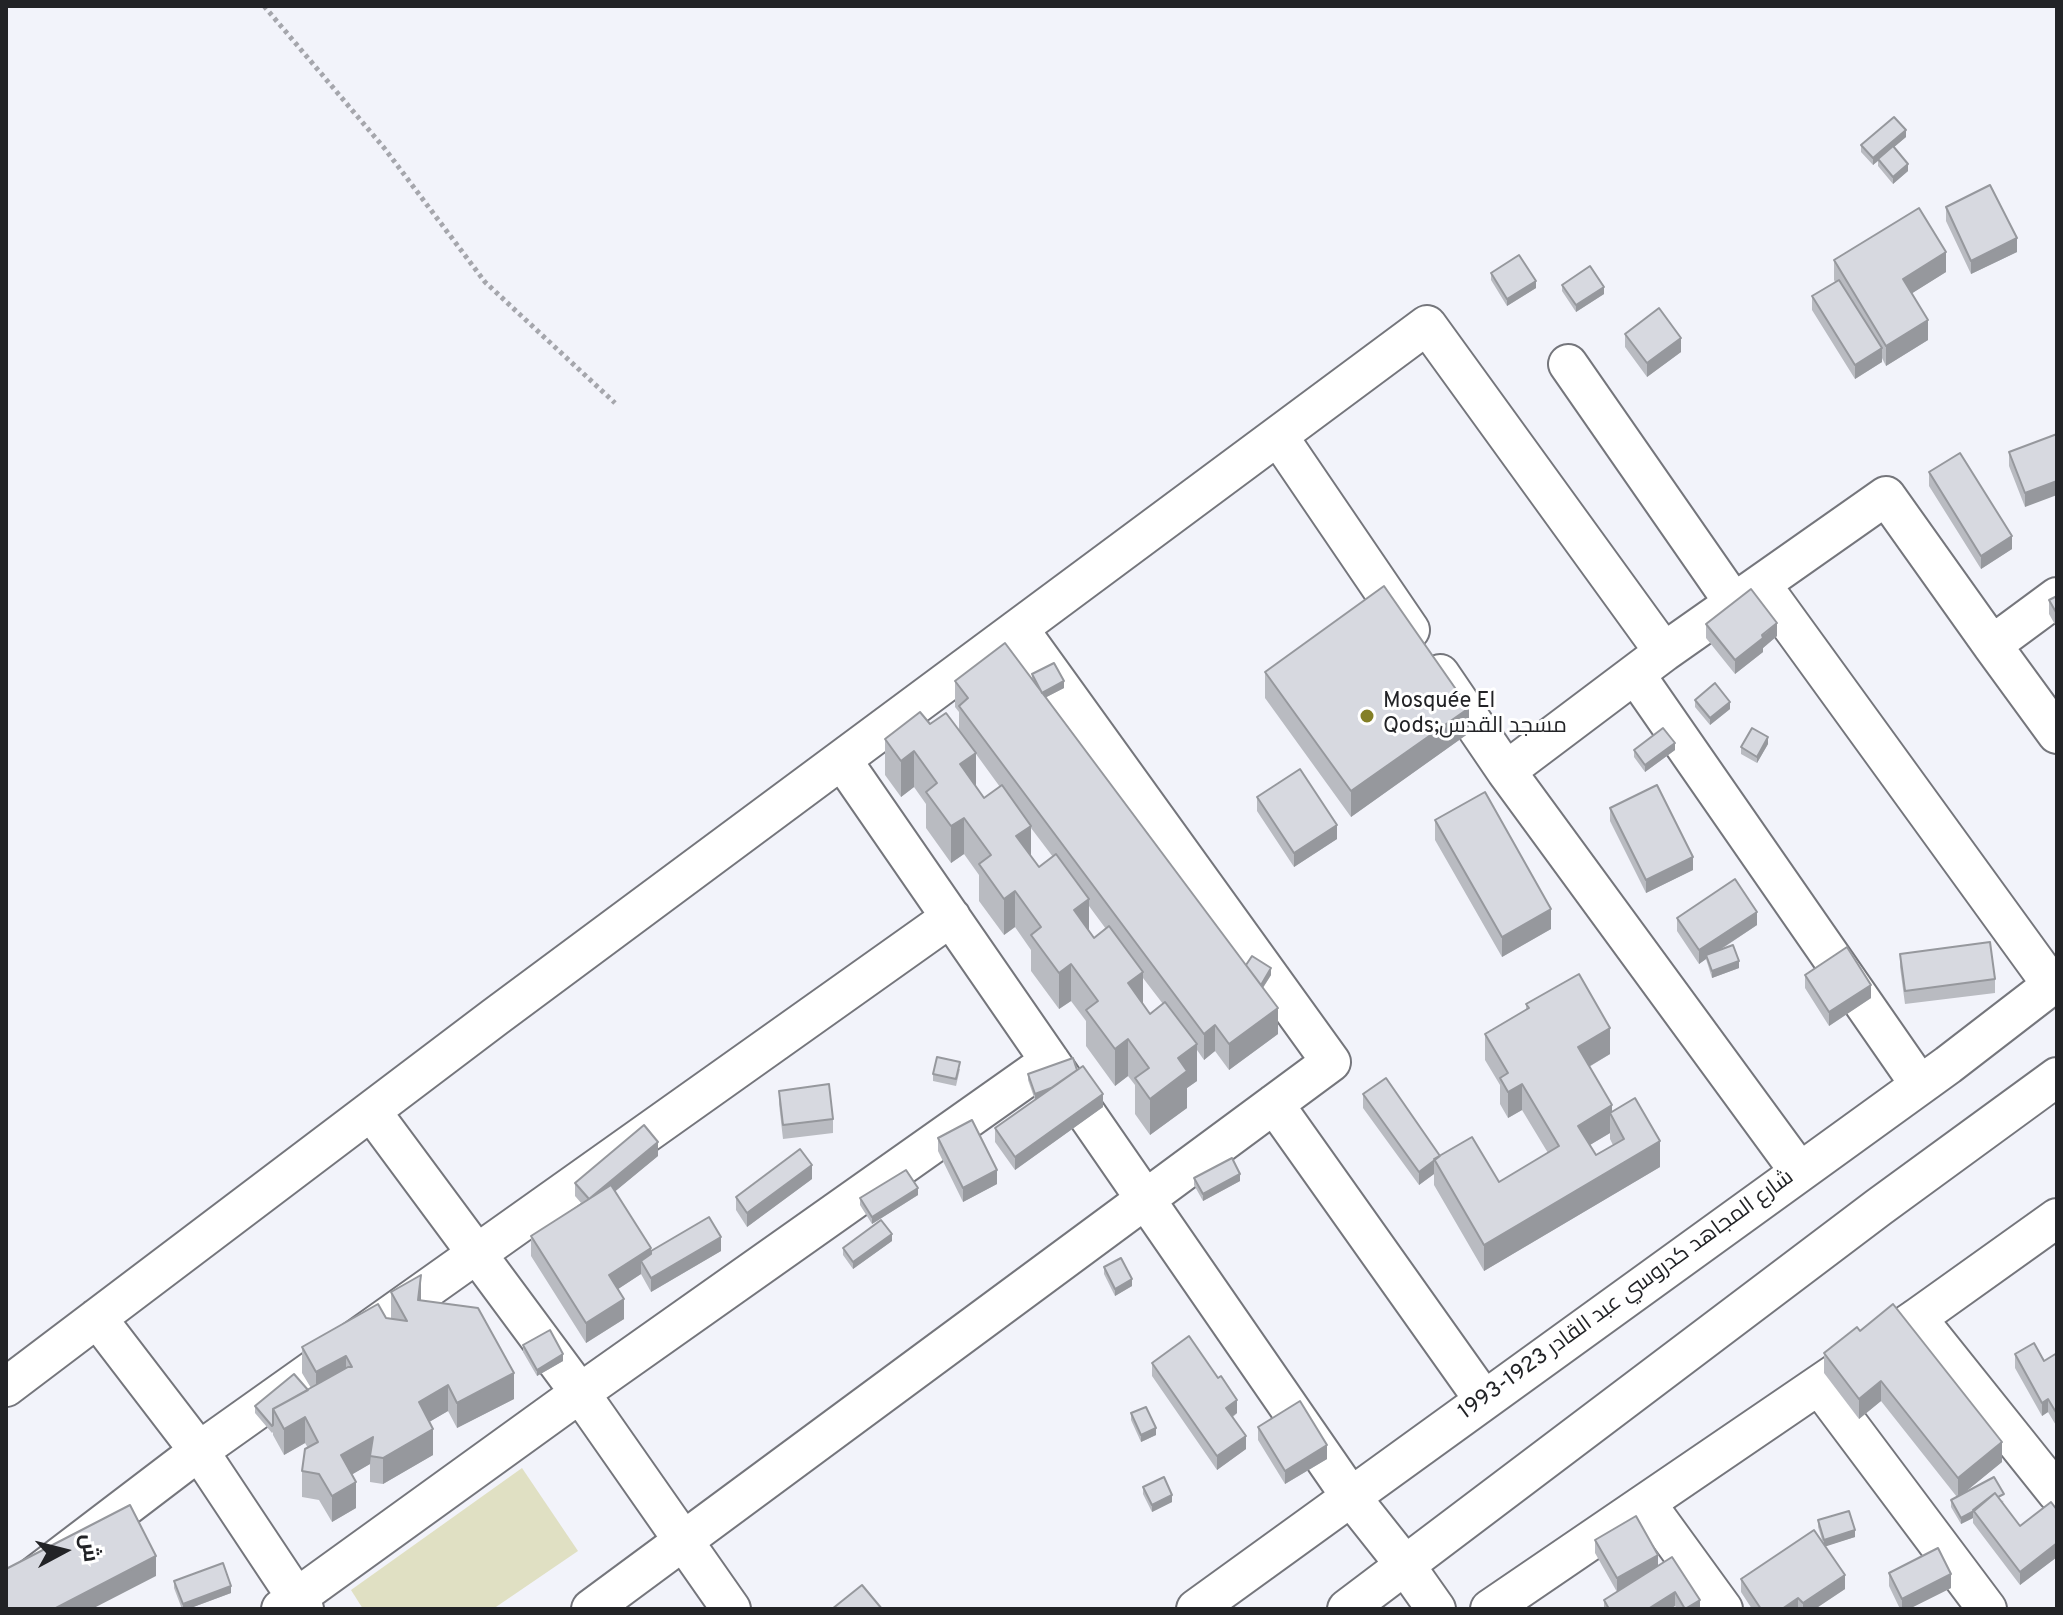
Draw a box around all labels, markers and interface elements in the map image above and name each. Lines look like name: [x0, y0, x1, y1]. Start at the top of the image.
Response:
place label: Mosquée El Qods;مسجد القدس: [1383, 690, 1567, 742]
marker: Mosquée El Qods;مسجد القدس: [1358, 707, 1376, 725]
street label: شارع المجاهد كدروسي عبد القادر 1923-1993: [1454, 1165, 1800, 1427]
north arrow: [24, 1511, 104, 1591]
text: ش: [73, 1532, 103, 1564]

